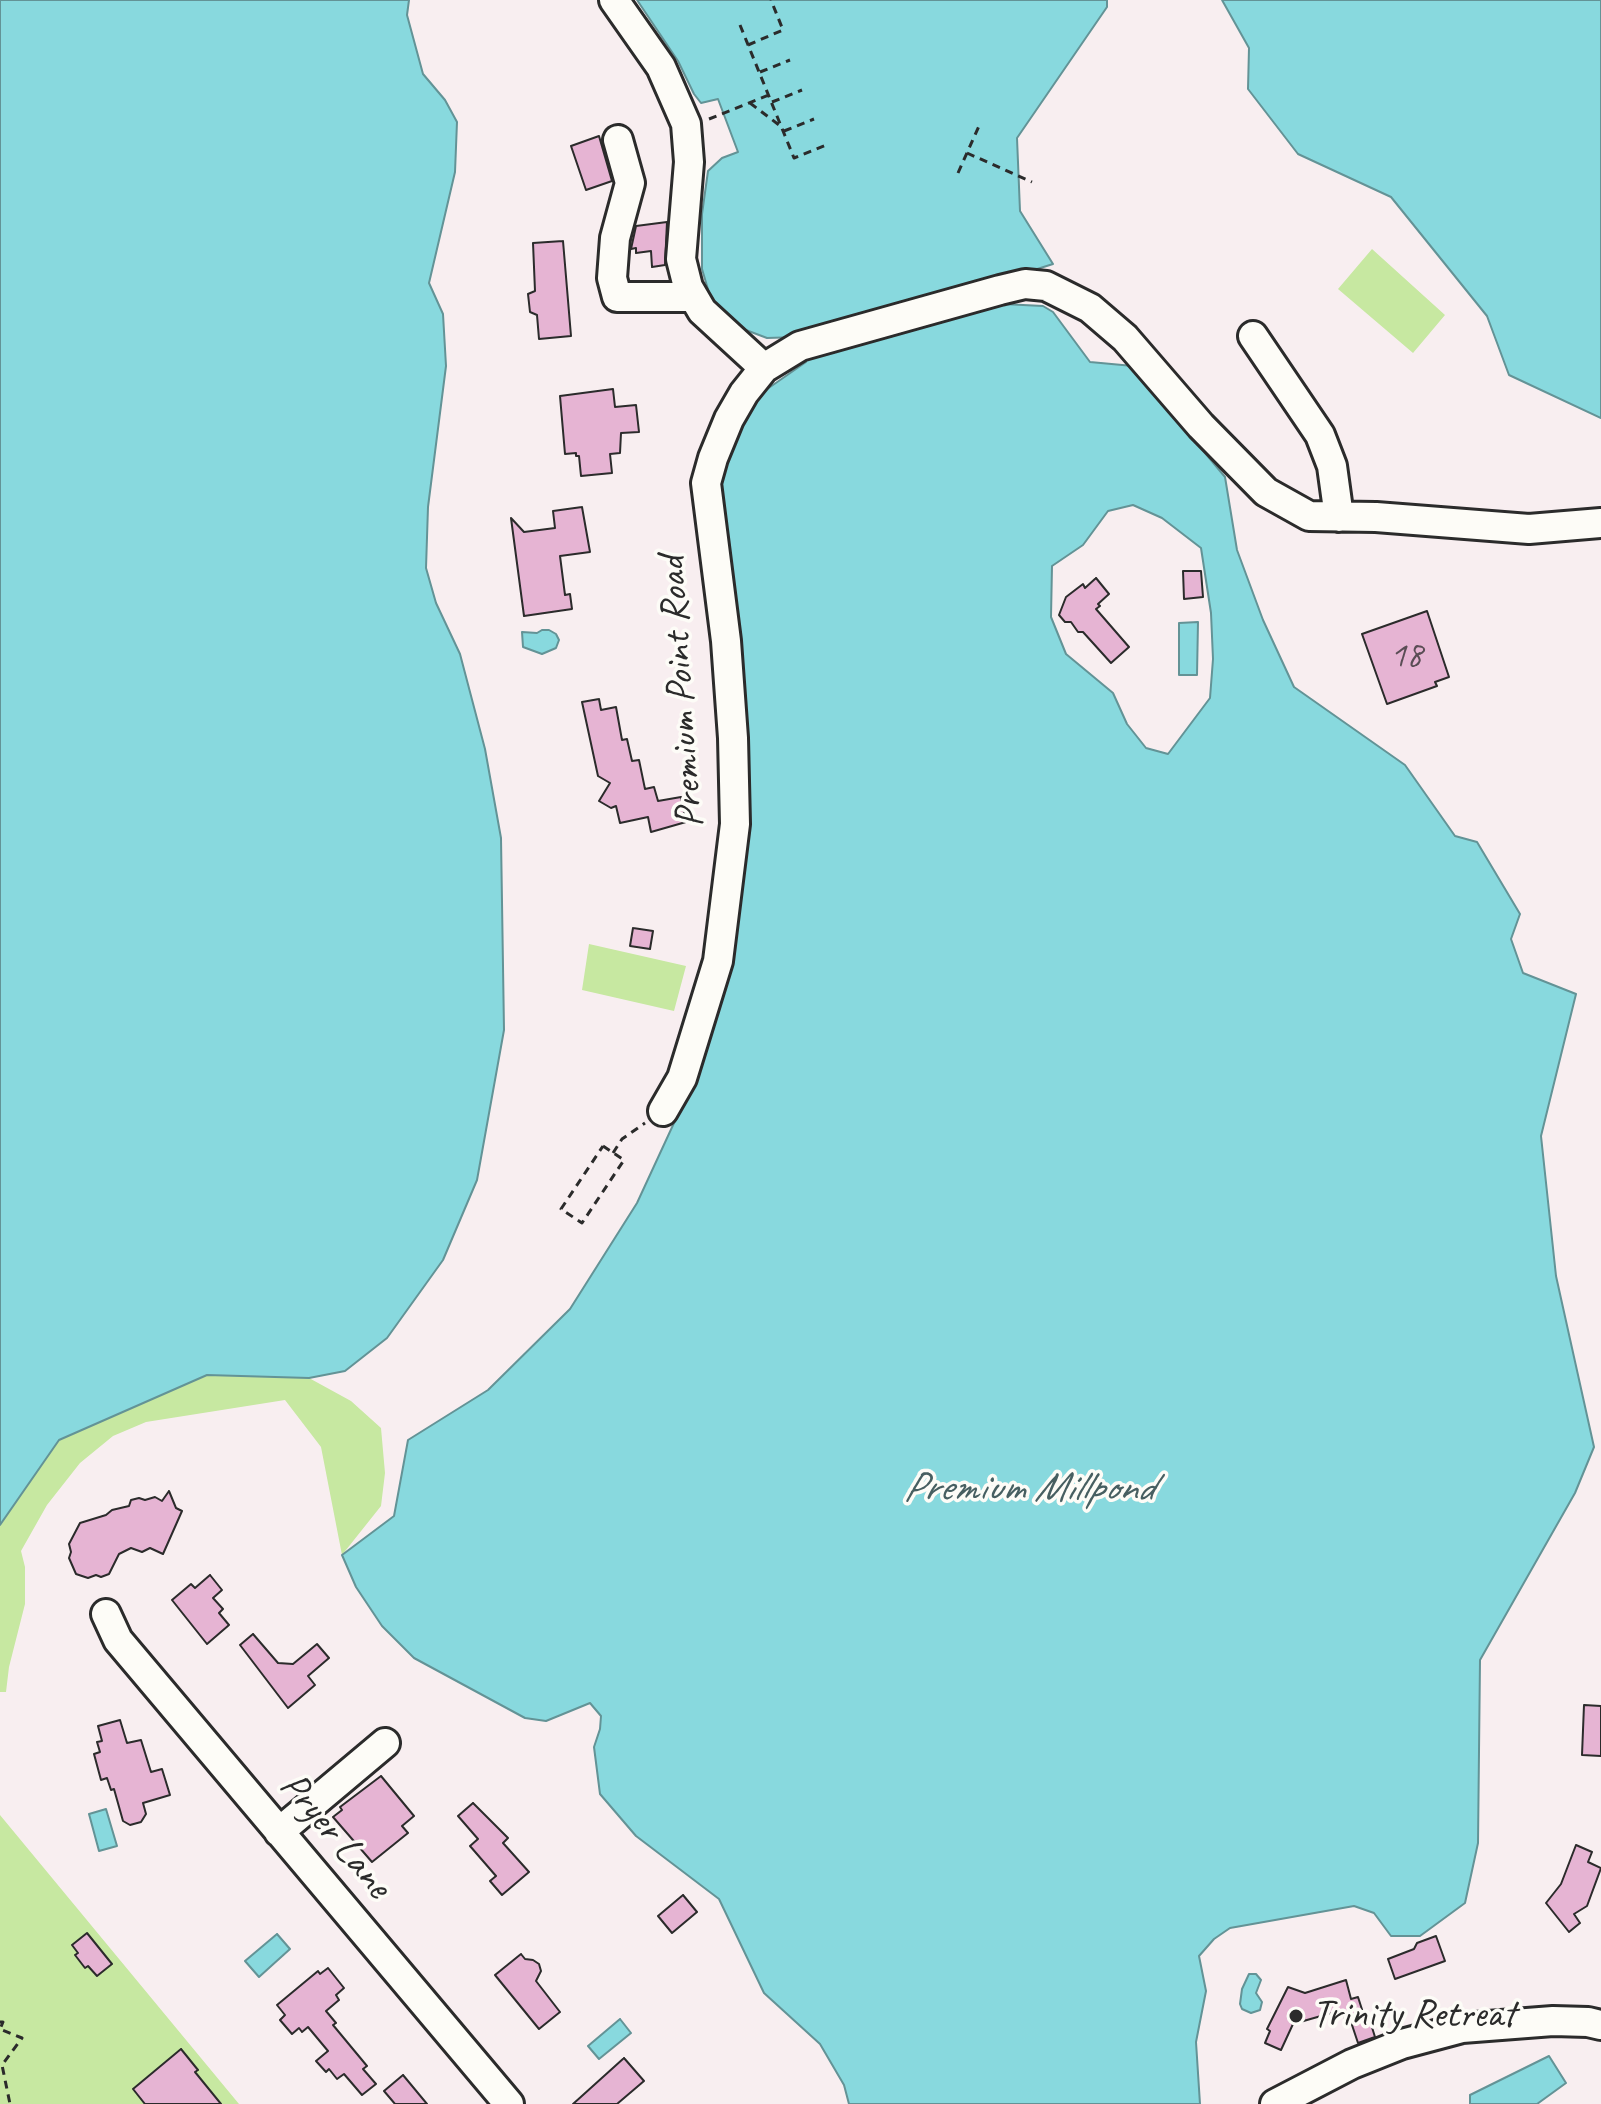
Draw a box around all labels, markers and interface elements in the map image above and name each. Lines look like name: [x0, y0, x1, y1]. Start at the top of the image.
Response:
street label: Premium Point Road: [649, 555, 715, 829]
house number: 18: [1390, 635, 1422, 679]
water label: Premium Millpond: [903, 1464, 1153, 1514]
street label: Pryer Lane: [269, 1763, 401, 1909]
place label: Trinity Retreat: [1312, 1992, 1516, 2040]
marker: Trinity Retreat: [1287, 2007, 1305, 2025]

